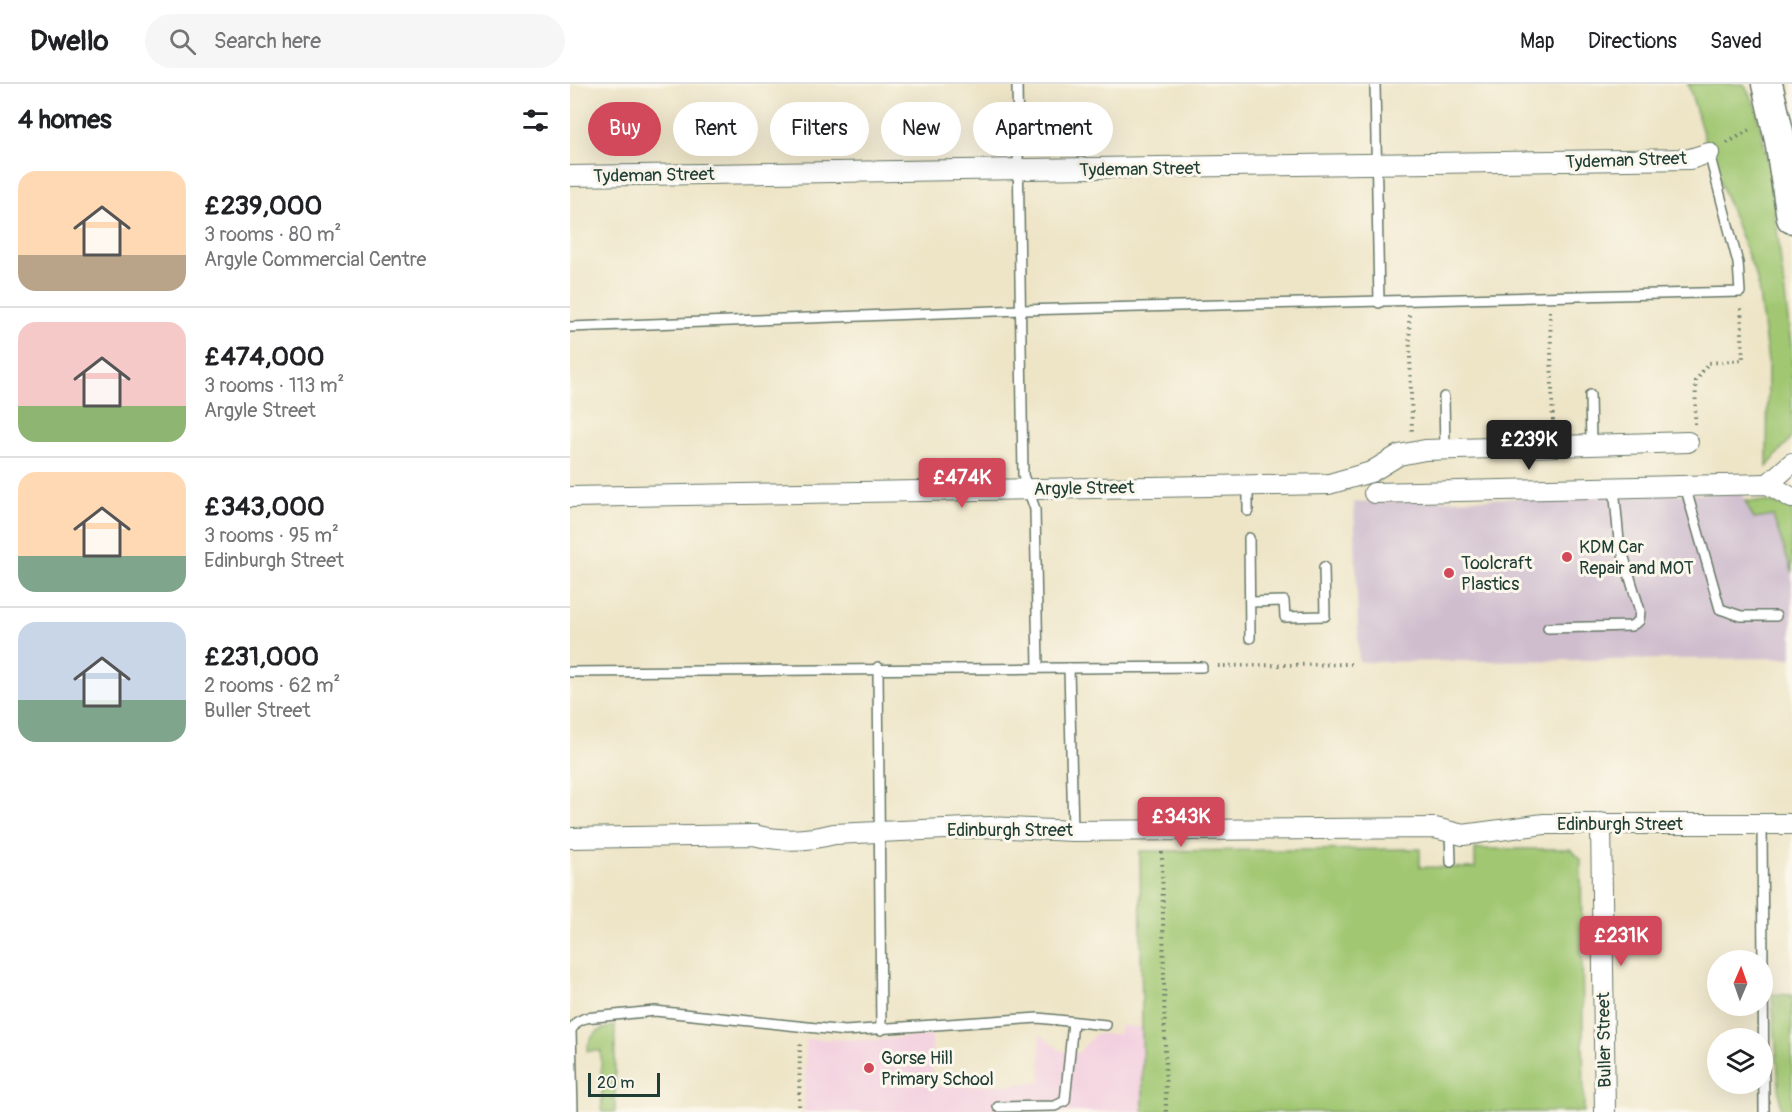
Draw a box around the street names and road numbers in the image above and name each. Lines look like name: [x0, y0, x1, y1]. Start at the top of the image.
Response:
street label: Tydeman Street: [1565, 147, 1688, 174]
street label: Tydeman Street: [1079, 157, 1202, 182]
street label: Tydeman Street: [593, 163, 716, 188]
street label: Argyle Street: [1033, 476, 1135, 501]
street label: Edinburgh Street: [1557, 813, 1684, 836]
street label: Edinburgh Street: [947, 819, 1074, 842]
street label: Buller Street: [1592, 991, 1617, 1088]

